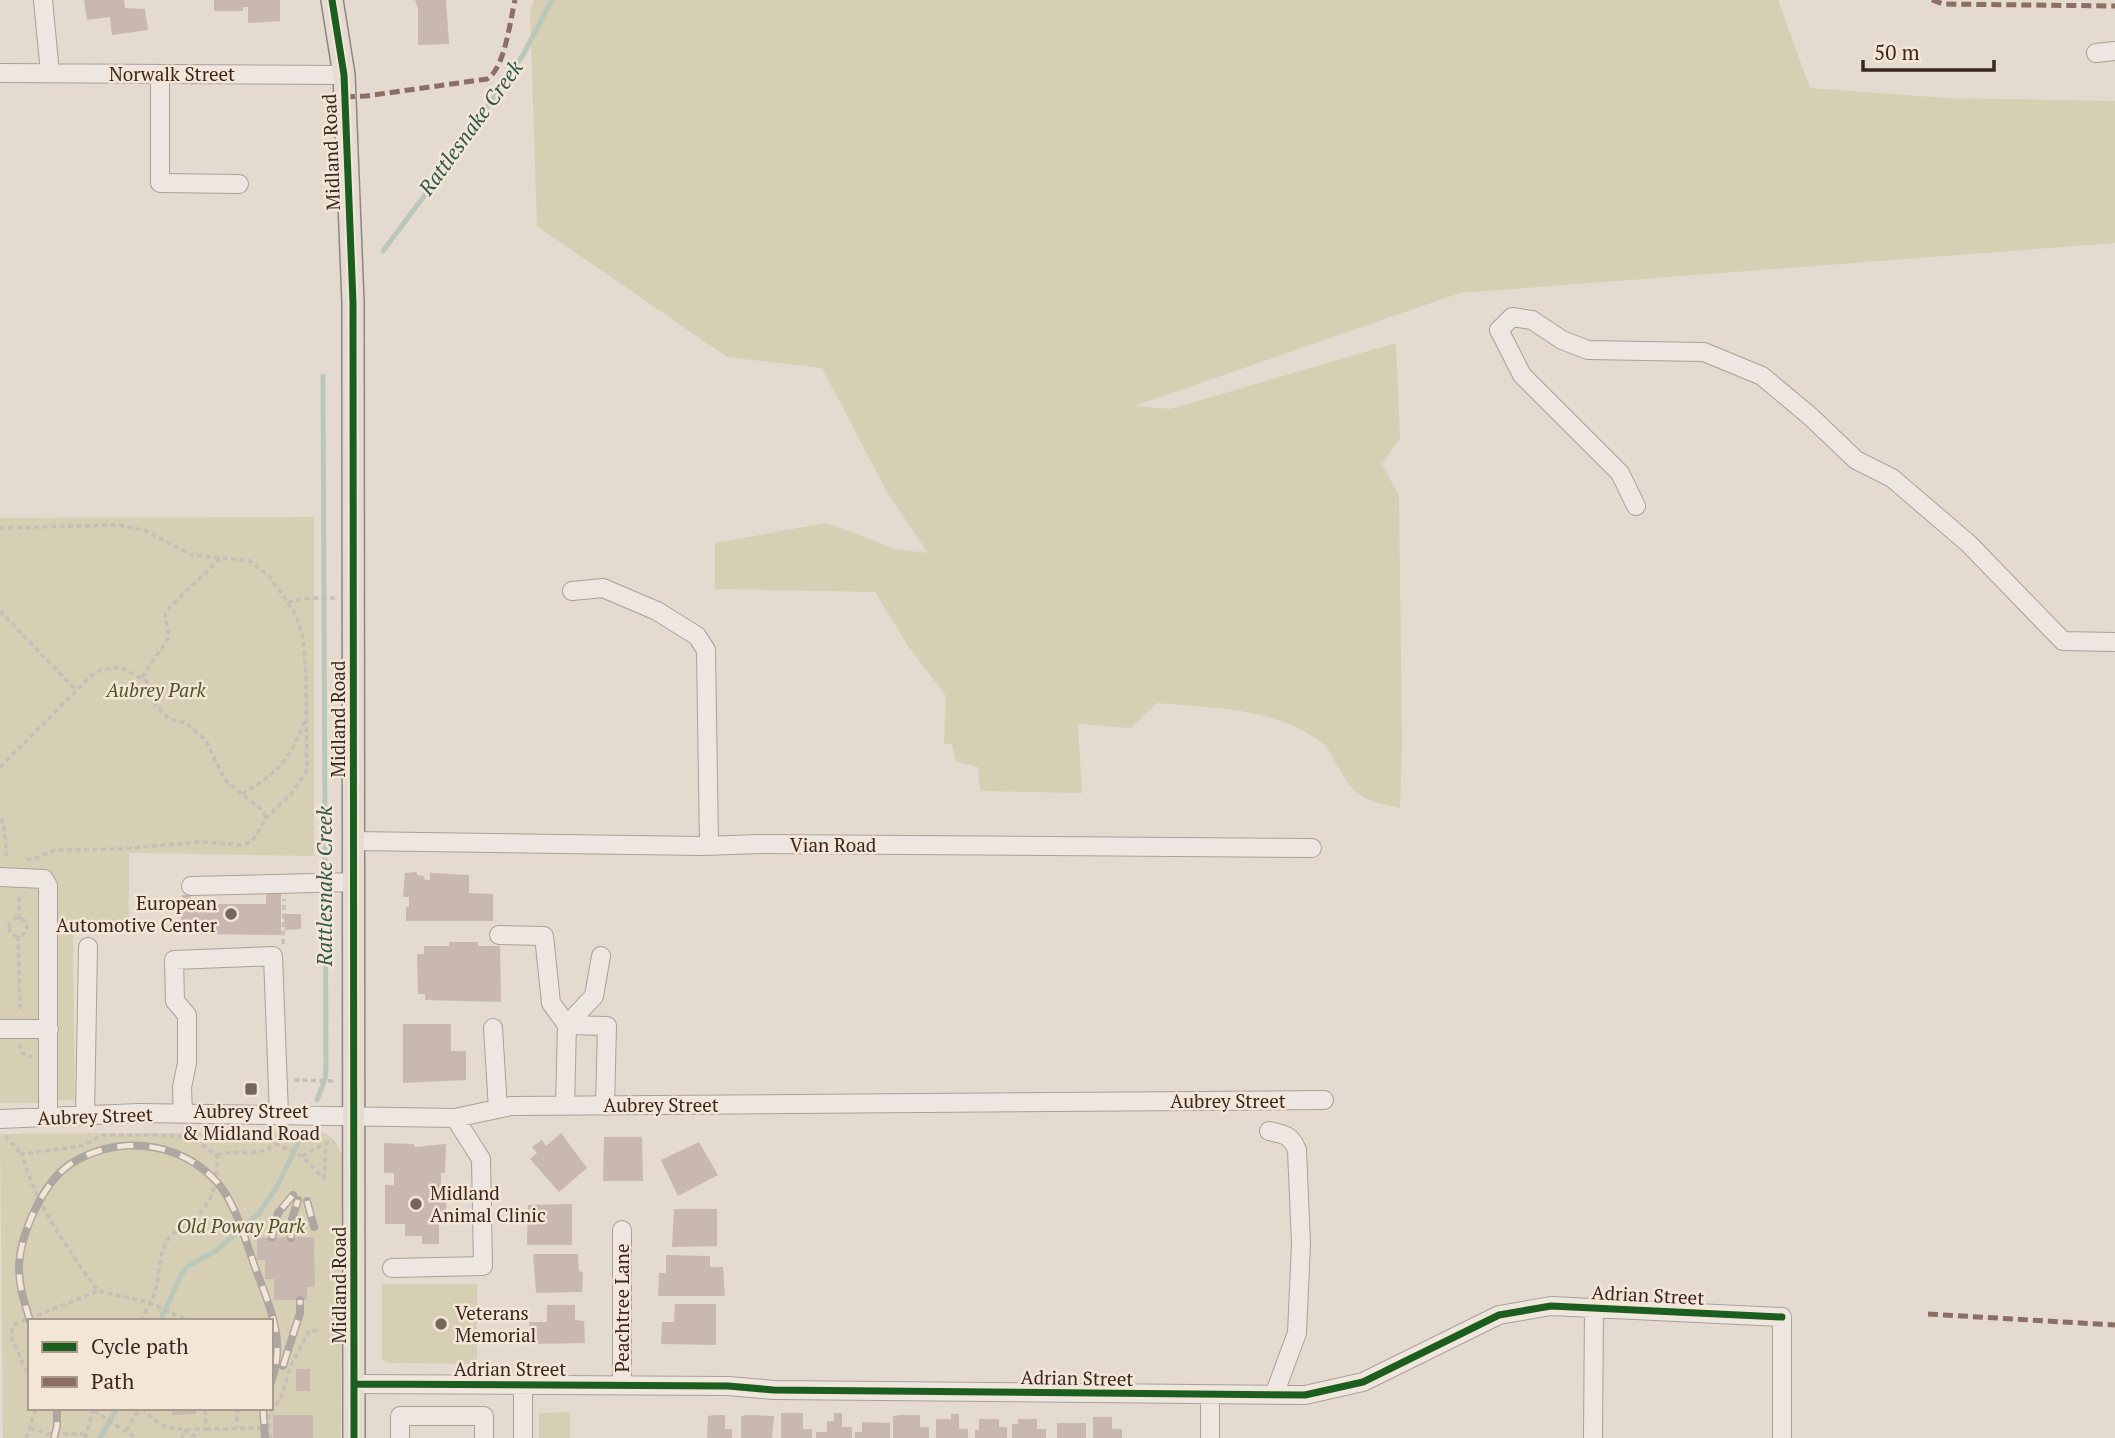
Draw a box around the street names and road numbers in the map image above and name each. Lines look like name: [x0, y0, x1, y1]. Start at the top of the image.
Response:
street label: Norwalk Street: [109, 61, 235, 86]
street label: Midland Road: [316, 93, 345, 211]
street label: Midland Road: [325, 660, 350, 777]
street label: Vian Road: [790, 832, 877, 857]
street label: Aubrey Street: [1170, 1088, 1286, 1113]
street label: Aubrey Street: [603, 1092, 719, 1117]
street label: Aubrey Street: [37, 1101, 153, 1130]
street label: Midland Road: [326, 1226, 351, 1343]
street label: Peachtree Lane: [609, 1244, 634, 1372]
street label: Adrian Street: [1591, 1279, 1705, 1310]
street label: Adrian Street: [454, 1356, 566, 1381]
street label: Adrian Street: [1020, 1364, 1134, 1391]

